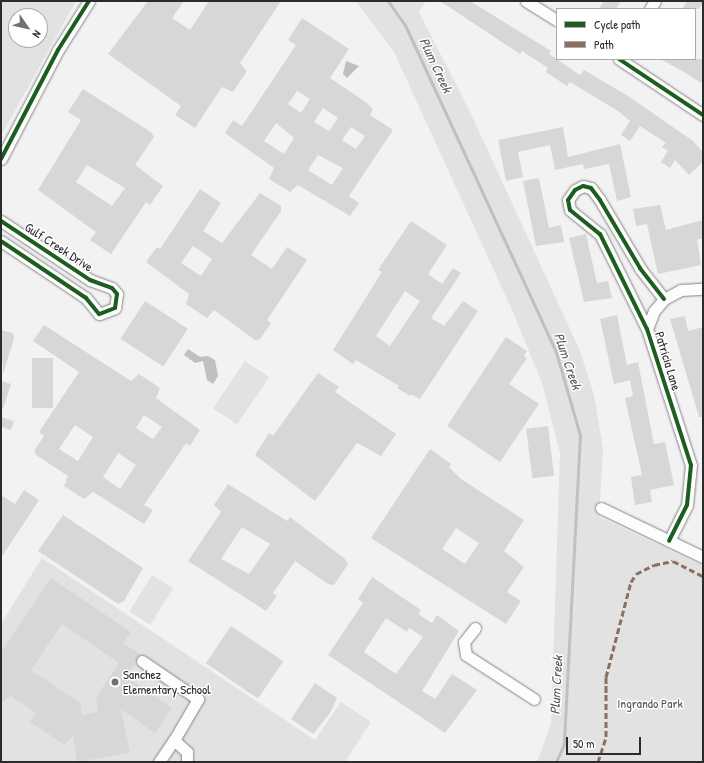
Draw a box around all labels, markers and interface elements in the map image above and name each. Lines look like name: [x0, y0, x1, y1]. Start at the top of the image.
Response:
north arrow: [8, 8, 48, 48]
legend: [556, 8, 696, 60]
text: Cycle path: [594, 16, 640, 33]
text: N: [30, 28, 45, 40]
water label: Plum Creek: [416, 35, 456, 95]
text: Path: [594, 36, 614, 53]
street label: Gulf Creek Drive: [22, 219, 96, 275]
water label: Plum Creek: [550, 330, 586, 392]
street label: Patricia Lane: [652, 330, 684, 392]
water label: Plum Creek: [546, 655, 566, 715]
place label: Sanchez Elementary School: [123, 667, 211, 698]
marker: Sanchez Elementary School: [110, 677, 120, 687]
park label: Ingrando Park: [617, 695, 683, 711]
scale bar: [568, 729, 643, 755]
text: 50 m: [573, 735, 594, 752]

